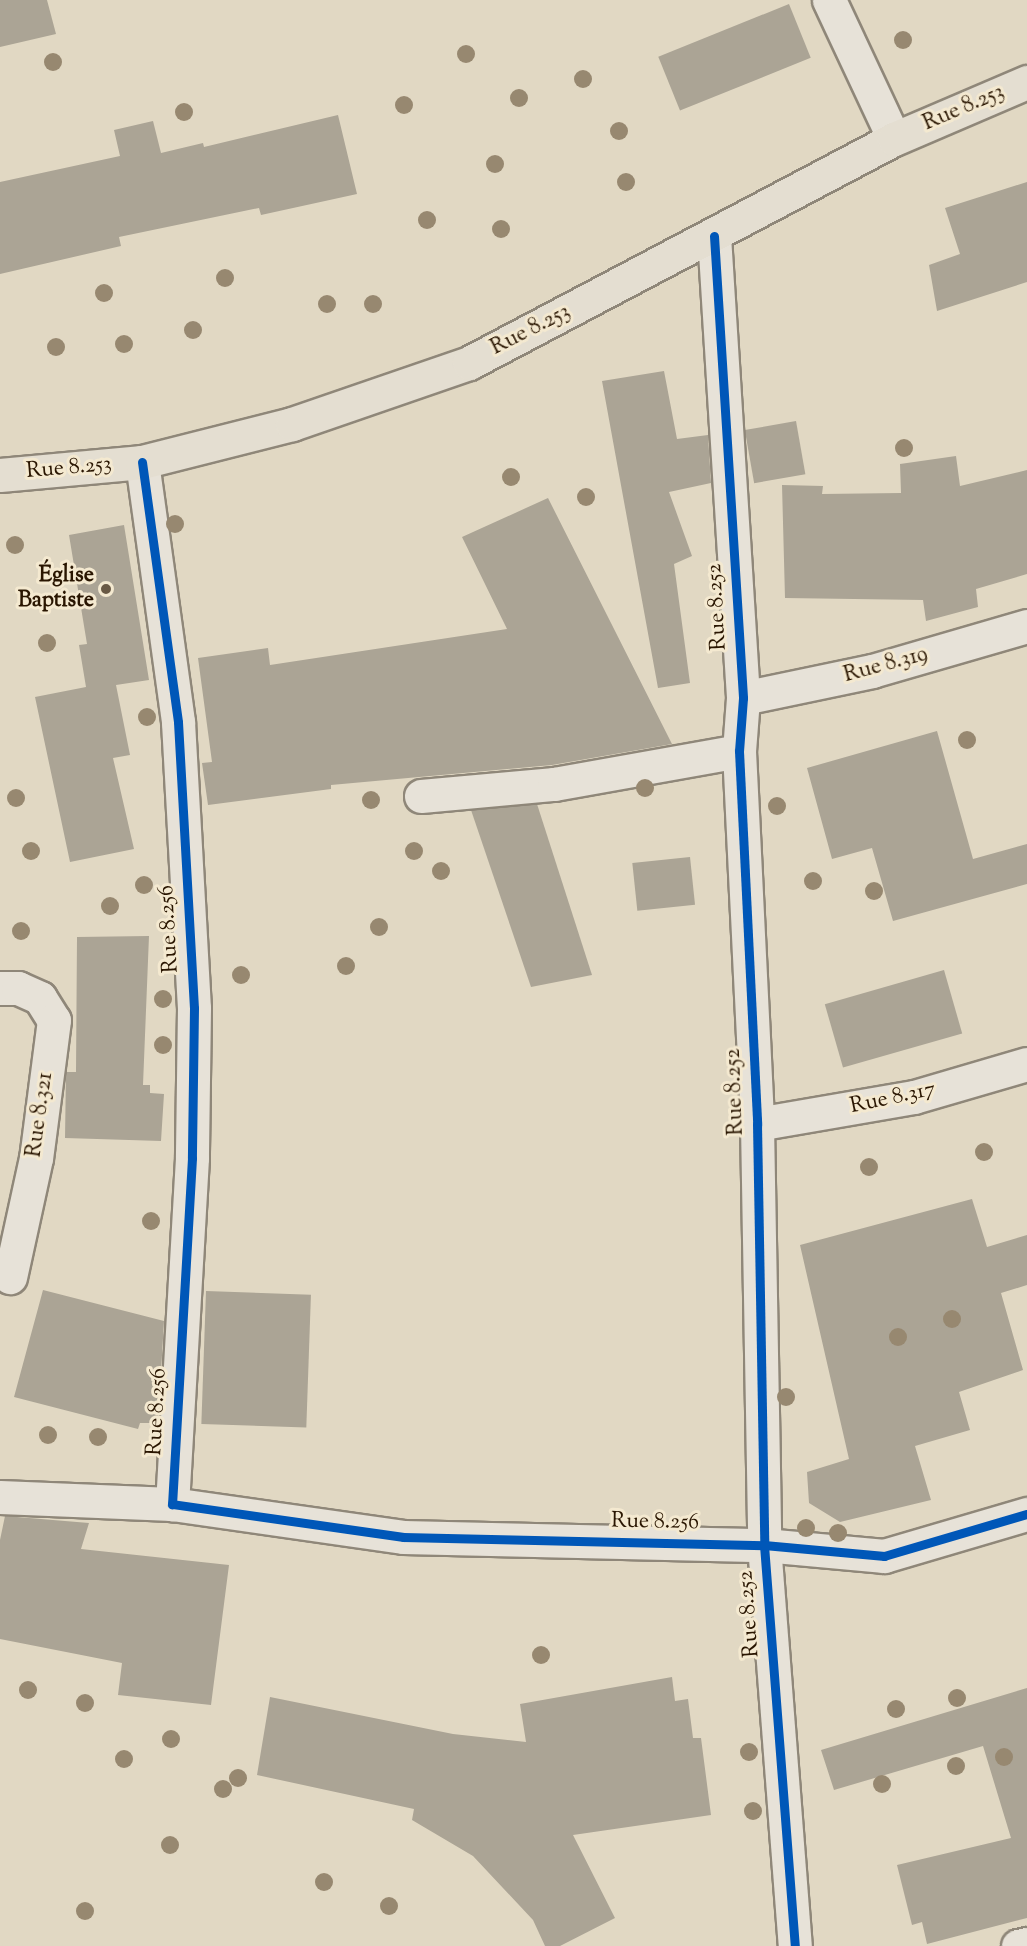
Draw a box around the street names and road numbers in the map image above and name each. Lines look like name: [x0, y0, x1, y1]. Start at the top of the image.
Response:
street label: Rue 8.253: [919, 80, 1009, 138]
street label: Rue 8.253: [487, 300, 575, 362]
street label: Rue 8.253: [25, 452, 113, 486]
street label: Rue 8.252: [703, 563, 733, 651]
street label: Rue 8.319: [841, 642, 931, 690]
street label: Rue 8.256: [155, 884, 185, 974]
street label: Rue 8.252: [721, 1048, 751, 1136]
street label: Rue 8.321: [22, 1071, 60, 1159]
street label: Rue 8.317: [848, 1077, 938, 1121]
street label: Rue 8.256: [143, 1367, 173, 1457]
street label: Rue 8.256: [611, 1509, 699, 1537]
street label: Rue 8.252: [734, 1570, 766, 1658]

